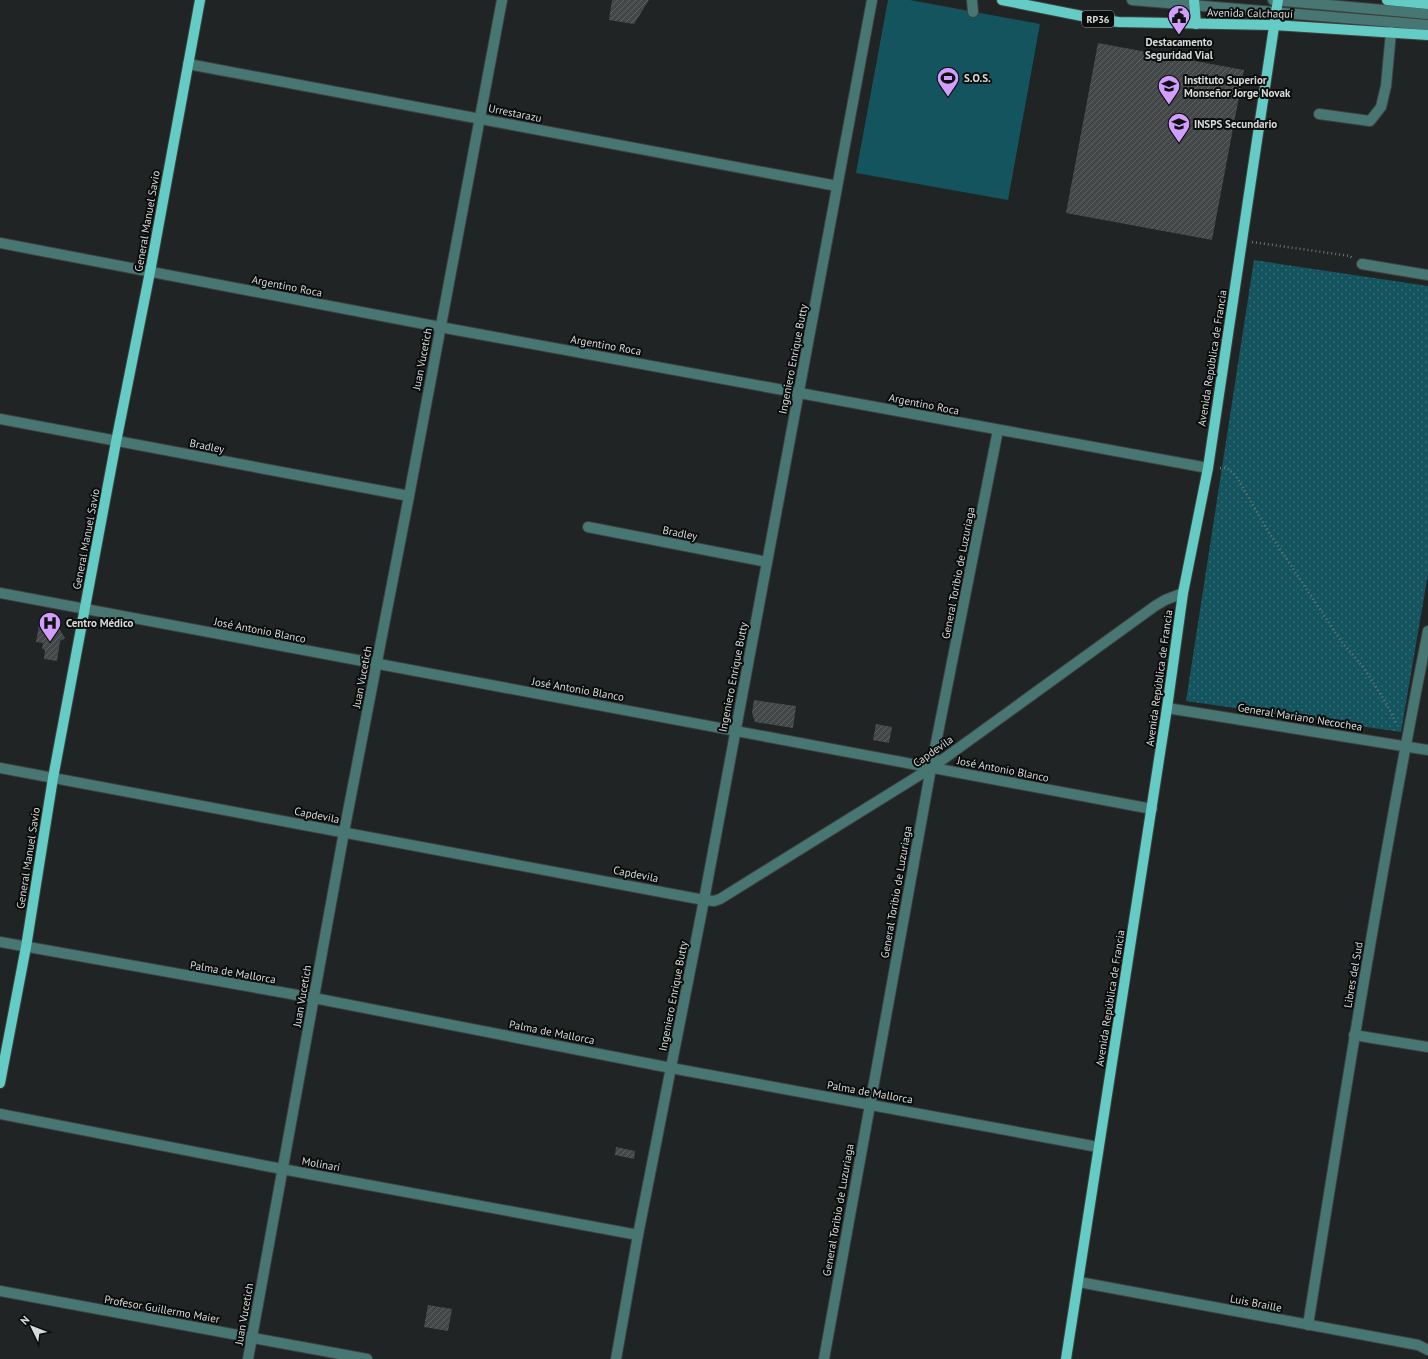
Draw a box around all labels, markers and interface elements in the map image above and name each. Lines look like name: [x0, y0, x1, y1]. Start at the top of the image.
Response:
public building icon: Destacamento Seguridad Vial: [1166, 3, 1192, 36]
street label: Avenida Calchaquí: [1207, 5, 1293, 21]
road number: RP36: [1082, 11, 1114, 27]
place label: Destacamento Seguridad Vial: [1145, 35, 1214, 62]
sports icon: S.O.S.: [935, 65, 961, 98]
place label: S.O.S.: [964, 71, 991, 85]
school or university icon: Instituto Superior Monseñor Jorge Novak: [1156, 73, 1182, 106]
place label: Instituto Superior Monseñor Jorge Novak: [1184, 73, 1291, 100]
street label: Urrestarazu: [487, 101, 543, 125]
school or university icon: INSPS Secundario: [1166, 111, 1192, 144]
place label: INSPS Secundario: [1194, 117, 1277, 131]
street label: General Manuel Savio: [131, 169, 163, 273]
street label: Argentino Roca: [251, 272, 323, 300]
street label: Avenida República de Francia: [1194, 289, 1230, 427]
street label: Ingeniero Enrique Butty: [775, 302, 811, 415]
street label: Juan Vucetich: [409, 327, 435, 392]
street label: Argentino Roca: [570, 332, 642, 358]
street label: Argentino Roca: [888, 390, 960, 418]
street label: Bradley: [188, 436, 226, 456]
street label: General Manuel Savio: [69, 487, 103, 591]
street label: General Toribio de Luzuriaga: [938, 506, 978, 640]
street label: Bradley: [661, 523, 699, 543]
street label: Avenida República de Francia: [1142, 609, 1176, 747]
hospital icon: Centro Médico: [37, 610, 63, 643]
street label: José Antonio Blanco: [212, 614, 307, 646]
place label: Centro Médico: [66, 616, 134, 630]
street label: Ingeniero Enrique Butty: [715, 620, 751, 733]
street label: Juan Vucetich: [349, 645, 375, 710]
street label: José Antonio Blanco: [530, 674, 625, 704]
street label: General Mariano Necochea: [1237, 700, 1363, 734]
street label: Capdevila: [910, 732, 956, 770]
street label: José Antonio Blanco: [955, 753, 1050, 785]
street label: Capdevila: [293, 804, 341, 826]
street label: General Manuel Savio: [13, 806, 43, 910]
street label: General Toribio de Luzuriaga: [877, 825, 915, 959]
street label: Capdevila: [612, 863, 660, 885]
street label: Avenida República de Francia: [1092, 929, 1128, 1067]
street label: Ingeniero Enrique Butty: [655, 939, 691, 1052]
street label: Libres del Sud: [1340, 941, 1366, 1009]
street label: Palma de Mallorca: [189, 958, 277, 986]
street label: Juan Vucetich: [289, 964, 314, 1029]
street label: Palma de Mallorca: [508, 1017, 596, 1047]
street label: Palma de Mallorca: [826, 1078, 914, 1106]
street label: General Toribio de Luzuriaga: [819, 1143, 857, 1277]
street label: Molinari: [301, 1154, 341, 1174]
street label: Juan Vucetich: [231, 1282, 256, 1347]
street label: Luis Braille: [1229, 1291, 1283, 1315]
street label: Profesor Guillermo Maier: [103, 1292, 221, 1326]
north arrow: [12, 1307, 52, 1347]
text: N: [17, 1313, 32, 1328]

